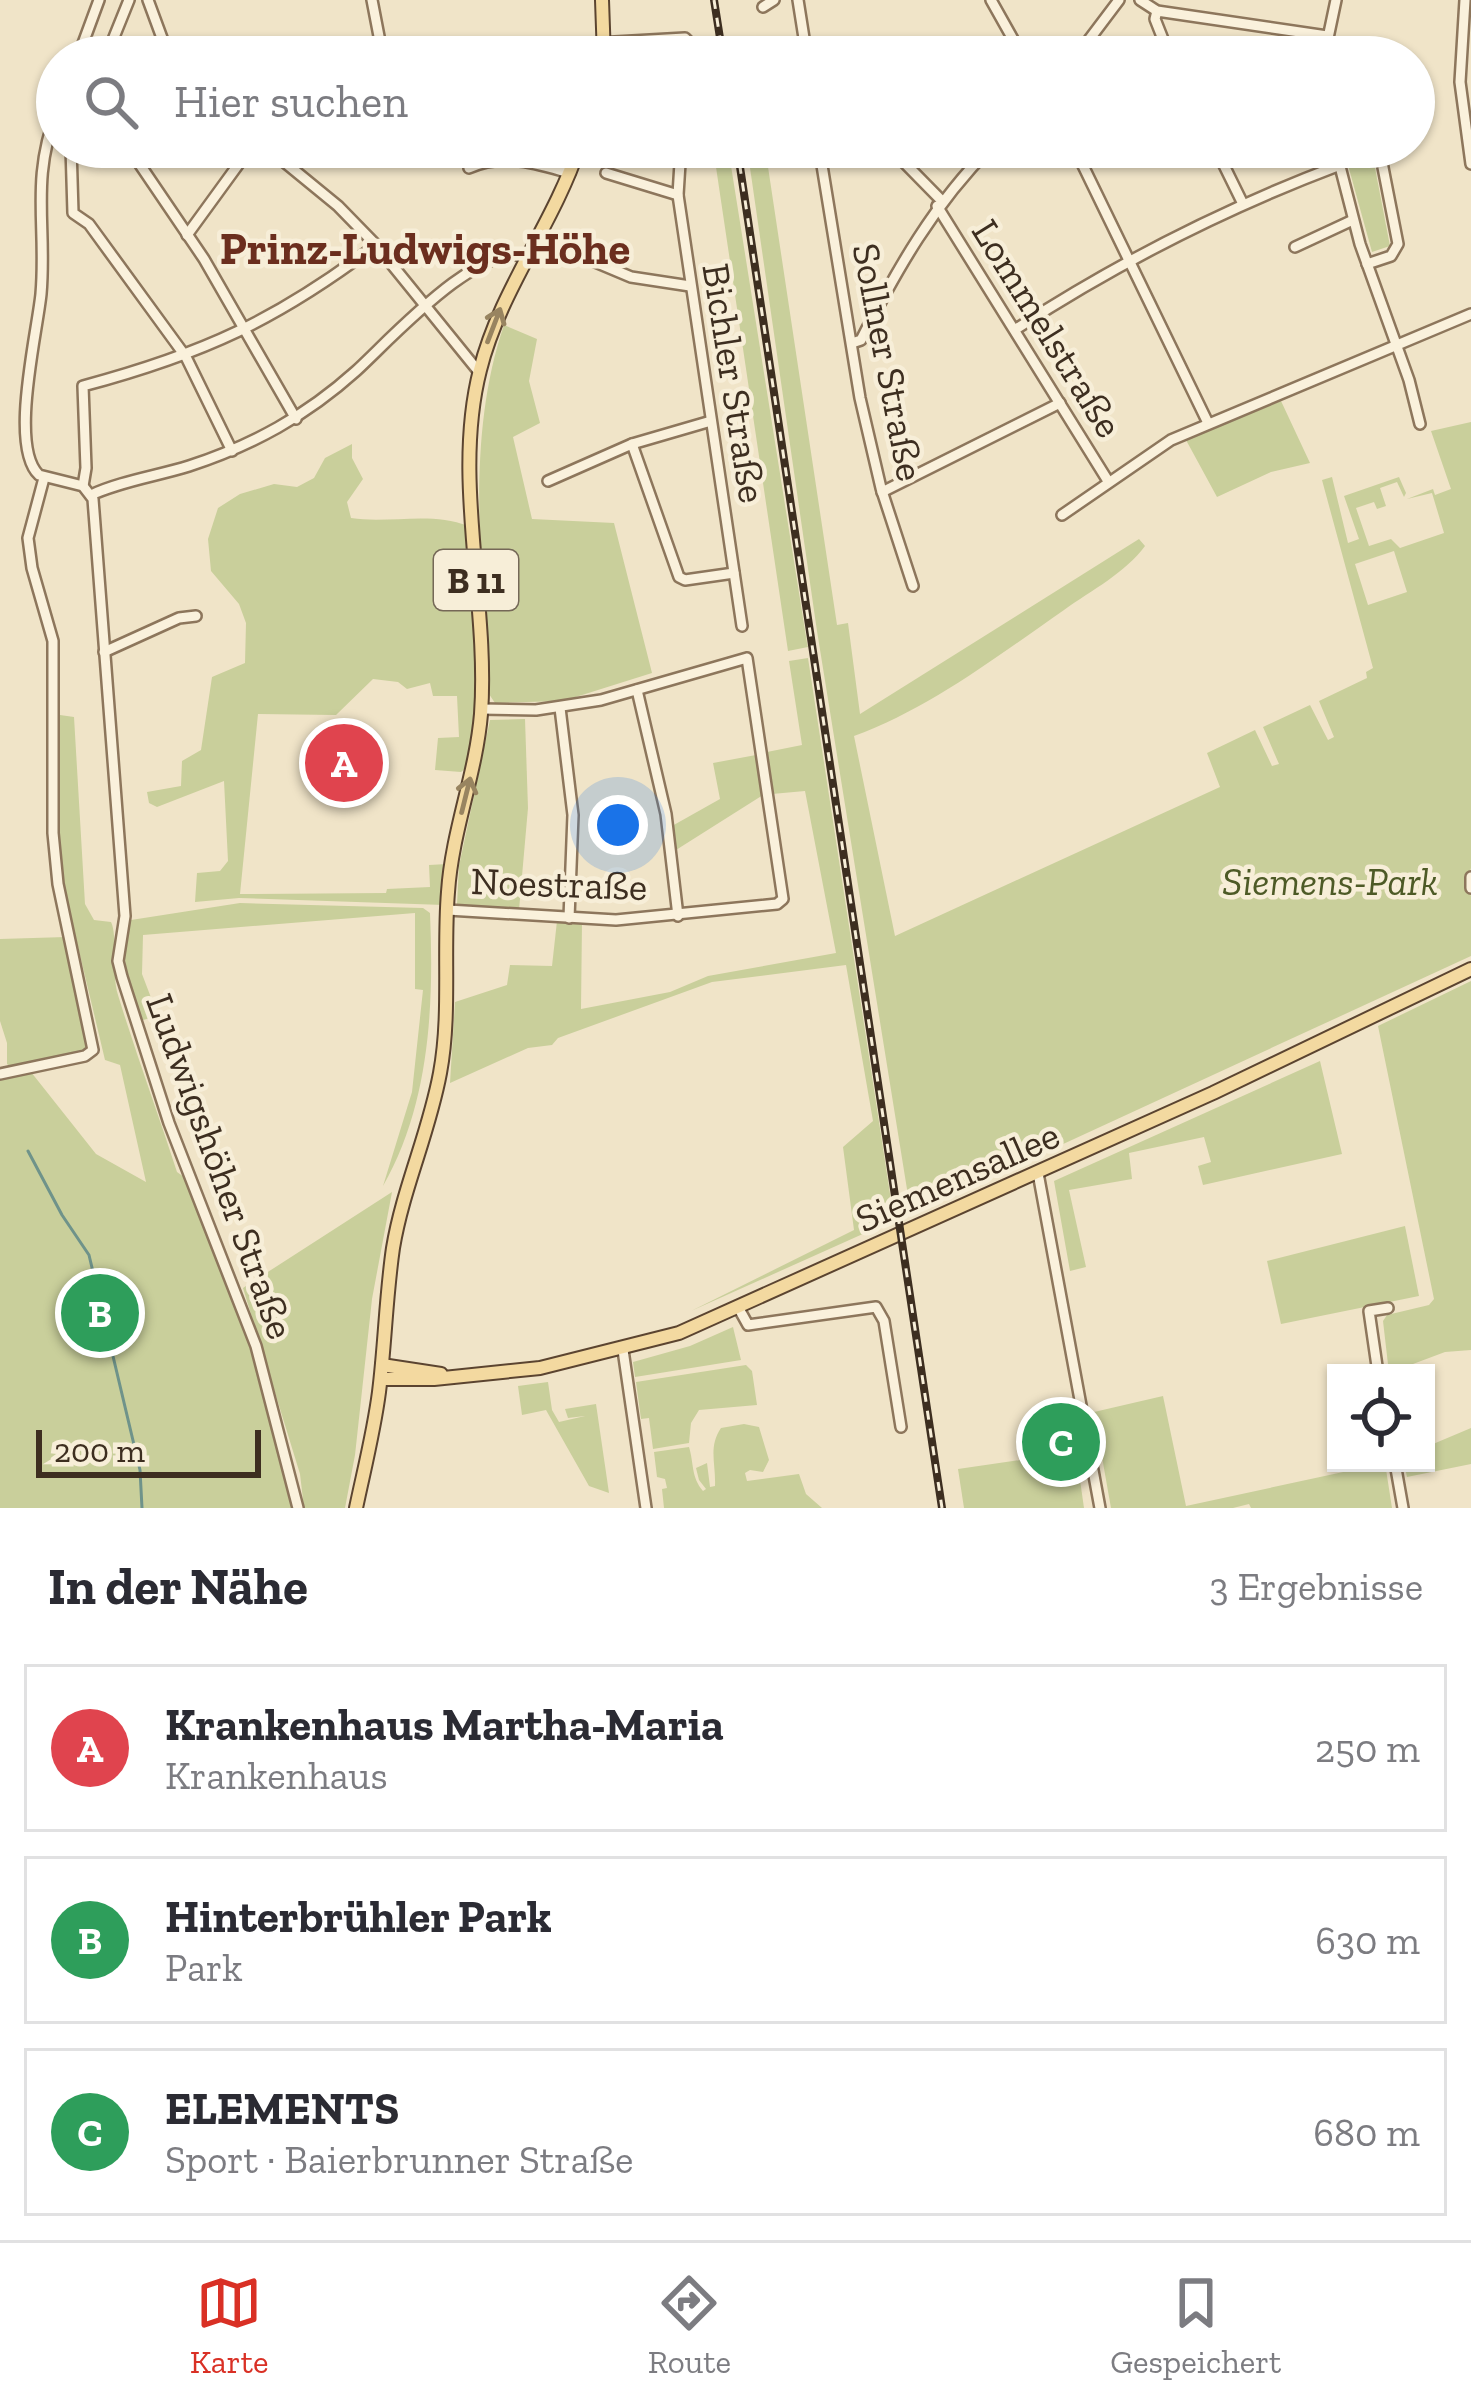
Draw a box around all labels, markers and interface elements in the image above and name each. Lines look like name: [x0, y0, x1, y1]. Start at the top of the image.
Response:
search box: [36, 36, 1435, 168]
icon: search: [78, 69, 144, 135]
text: Hier suchen: [174, 75, 408, 129]
street label: Lommelstraße: [962, 211, 1133, 446]
district label: Prinz-Ludwigs-Höhe: [220, 222, 630, 276]
street label: Sollner Straße: [842, 239, 935, 485]
street label: Bichler Straße: [692, 260, 777, 506]
one-way arrow: [485, 308, 507, 345]
road number: B 11: [434, 550, 518, 610]
pin: A: [305, 718, 383, 808]
one-way arrow: [456, 776, 478, 814]
your location: [588, 795, 648, 855]
street label: Noestraße: [470, 857, 648, 910]
park label: Siemens-Park: [1222, 858, 1438, 905]
street label: Ludwigshöher Straße: [136, 987, 305, 1345]
street label: Siemensallee: [848, 1111, 1066, 1242]
pin: B: [61, 1268, 139, 1358]
map controls: [1327, 1364, 1435, 1472]
button: locate: [1327, 1364, 1435, 1472]
pin: C: [1022, 1397, 1100, 1487]
scale bar: [36, 1424, 261, 1477]
text: 200 m: [54, 1431, 145, 1470]
text: In der Nähe: [48, 1556, 308, 1617]
text: 3 Ergebnisse: [1209, 1563, 1423, 1610]
text: Krankenhaus Martha-Maria: [165, 1698, 724, 1752]
text: A: [77, 1725, 103, 1772]
text: 250 m: [1315, 1725, 1420, 1772]
text: Krankenhaus: [165, 1752, 388, 1799]
text: Hinterbrühler Park: [165, 1890, 552, 1944]
text: B: [78, 1917, 102, 1964]
text: 630 m: [1315, 1917, 1420, 1964]
text: Park: [165, 1944, 242, 1991]
text: ELEMENTS: [165, 2082, 399, 2136]
text: C: [77, 2109, 103, 2156]
text: 680 m: [1313, 2109, 1420, 2156]
text: Sport · Baierbrunner Straße: [165, 2136, 633, 2183]
tab: Karte: [190, 2270, 268, 2381]
tab: Route: [648, 2270, 731, 2381]
tab: Gespeichert: [1110, 2270, 1281, 2381]

